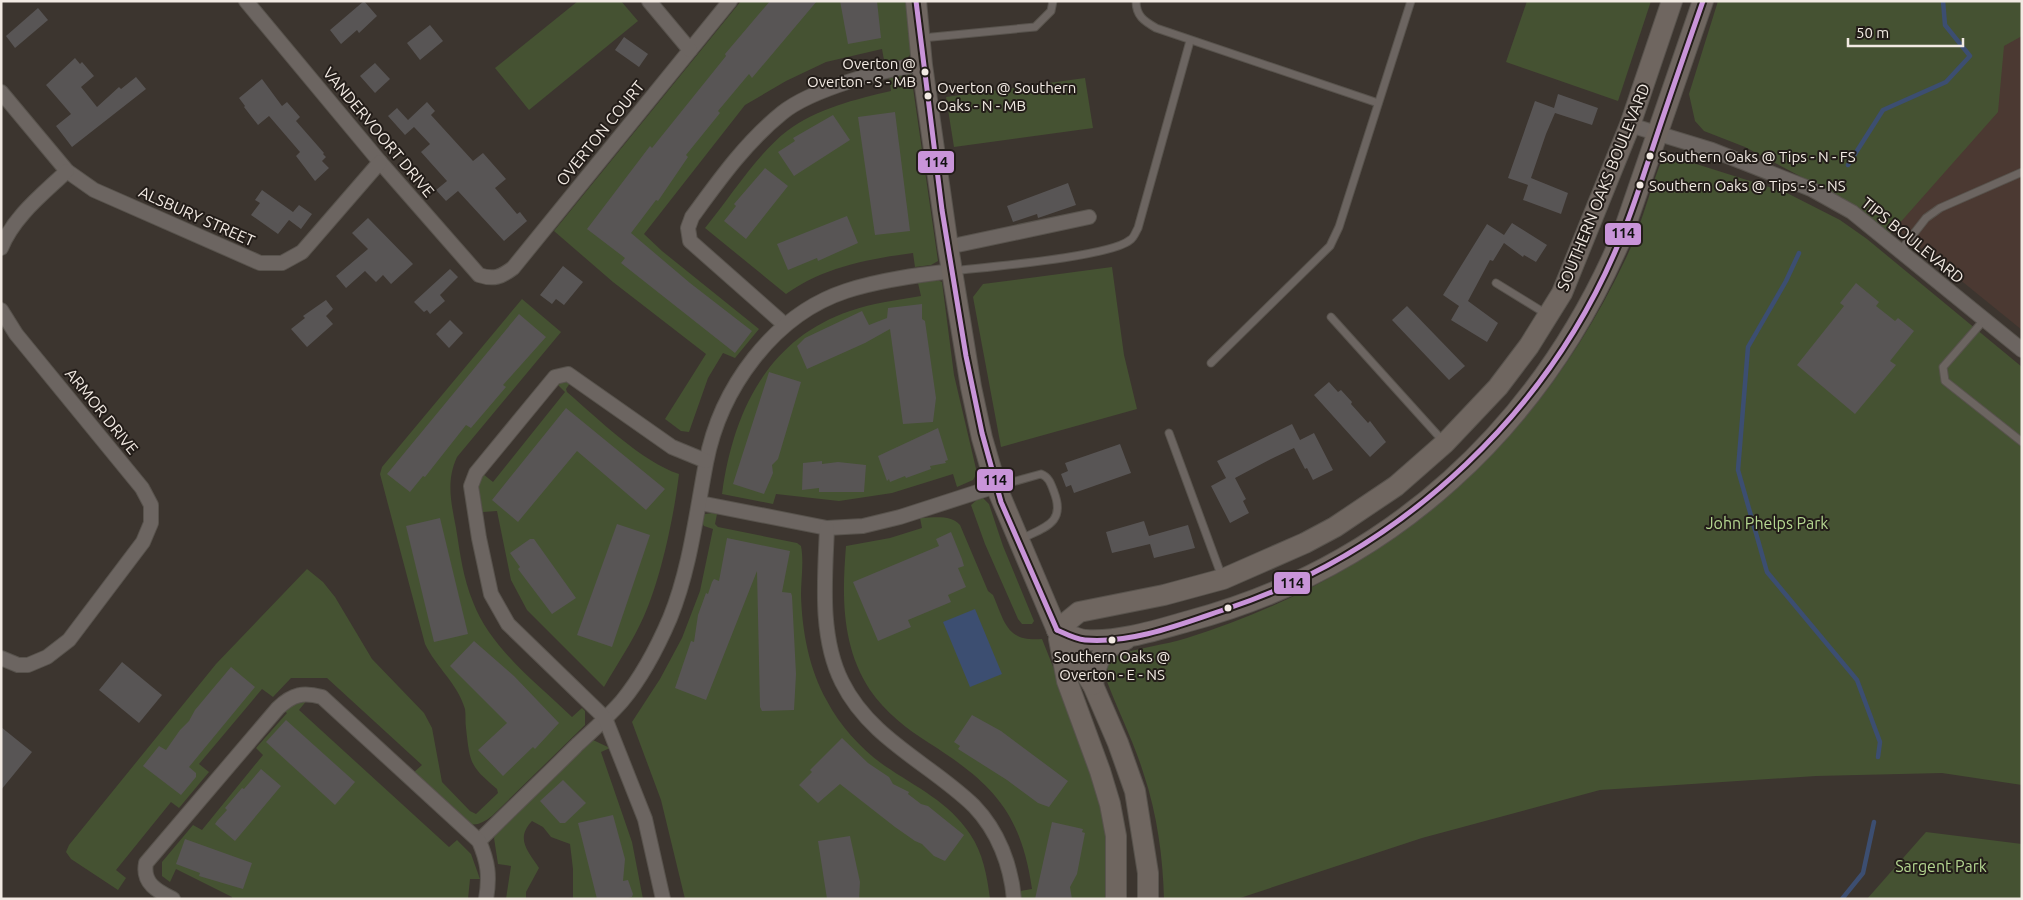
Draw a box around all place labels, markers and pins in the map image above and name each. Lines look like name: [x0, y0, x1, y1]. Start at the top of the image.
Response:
place label: Overton @ Overton - S - MB: [807, 55, 916, 90]
marker: Overton @ Overton - S - MB: [920, 67, 930, 77]
place label: Overton @ Southern Oaks - N - MB: [937, 79, 1076, 114]
marker: Overton @ Southern Oaks - N - MB: [923, 91, 933, 101]
place label: Southern Oaks @ Tips - N - FS: [1659, 148, 1856, 165]
marker: Southern Oaks @ Tips - N - FS: [1645, 151, 1655, 161]
place label: Southern Oaks @ Tips - S - NS: [1649, 177, 1846, 194]
marker: Southern Oaks @ Tips - S - NS: [1635, 180, 1645, 190]
unlabelled marker: [1223, 603, 1233, 613]
marker: Southern Oaks @ Overton - E - NS: [1107, 635, 1117, 645]
place label: Southern Oaks @ Overton - E - NS: [1054, 648, 1170, 683]

